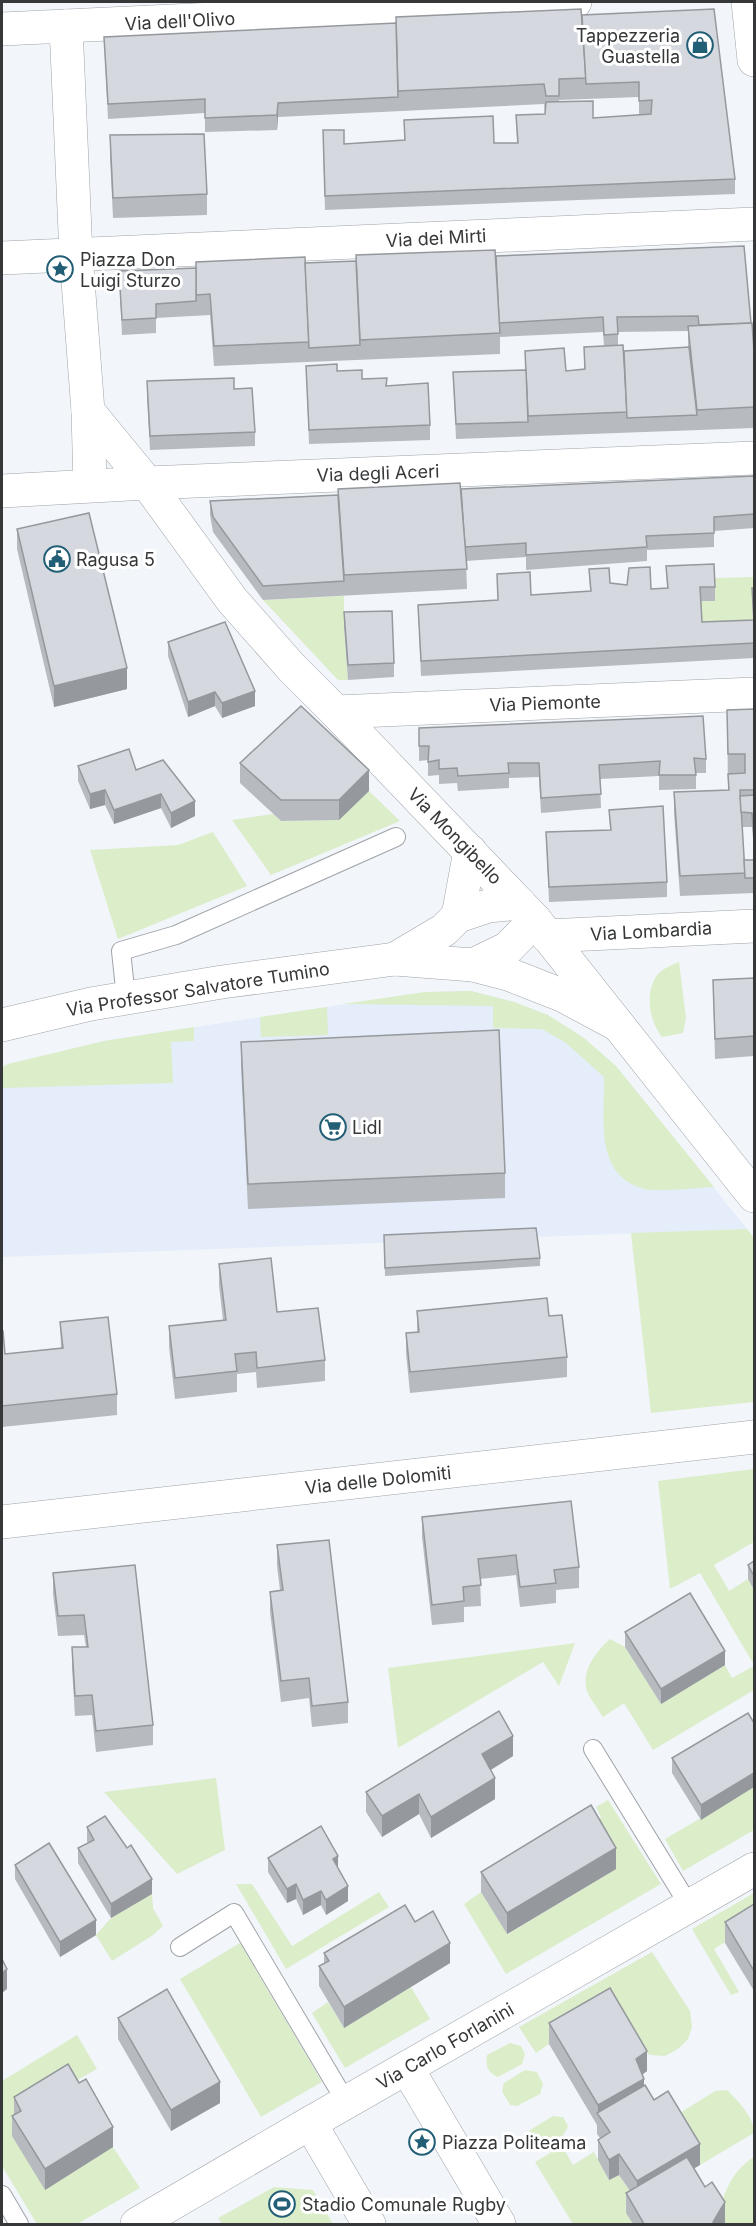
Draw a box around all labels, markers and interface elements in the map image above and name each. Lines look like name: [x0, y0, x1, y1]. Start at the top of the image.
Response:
street label: Via dell'Olivo: [124, 8, 236, 34]
place label: Tappezzeria Guastella: [576, 25, 680, 67]
shop icon: Tappezzeria Guastella: [685, 30, 715, 60]
street label: Via dei Mirti: [385, 225, 487, 251]
place label: Piazza Don Luigi Sturzo: [80, 249, 181, 291]
place icon: Piazza Don Luigi Sturzo: [45, 254, 75, 284]
street label: Via degli Aceri: [316, 460, 440, 486]
public building icon: Ragusa 5: [42, 544, 72, 574]
place label: Ragusa 5: [76, 549, 155, 570]
street label: Via Piemonte: [489, 691, 601, 715]
street label: Via Mongibello: [404, 783, 506, 889]
street label: Via Lombardia: [590, 917, 712, 945]
street label: Via Professor Salvatore Tumino: [65, 958, 331, 1020]
supermarket icon: Lidl: [318, 1112, 348, 1142]
place label: Lidl: [352, 1117, 382, 1138]
street label: Via delle Dolomiti: [304, 1462, 452, 1498]
street label: Via Carlo Forlanini: [373, 1998, 517, 2094]
place icon: Piazza Politeama: [407, 2127, 437, 2157]
place label: Piazza Politeama: [442, 2132, 586, 2153]
sports icon: Stadio Comunale Rugby: [267, 2189, 297, 2219]
place label: Stadio Comunale Rugby: [302, 2194, 506, 2215]

